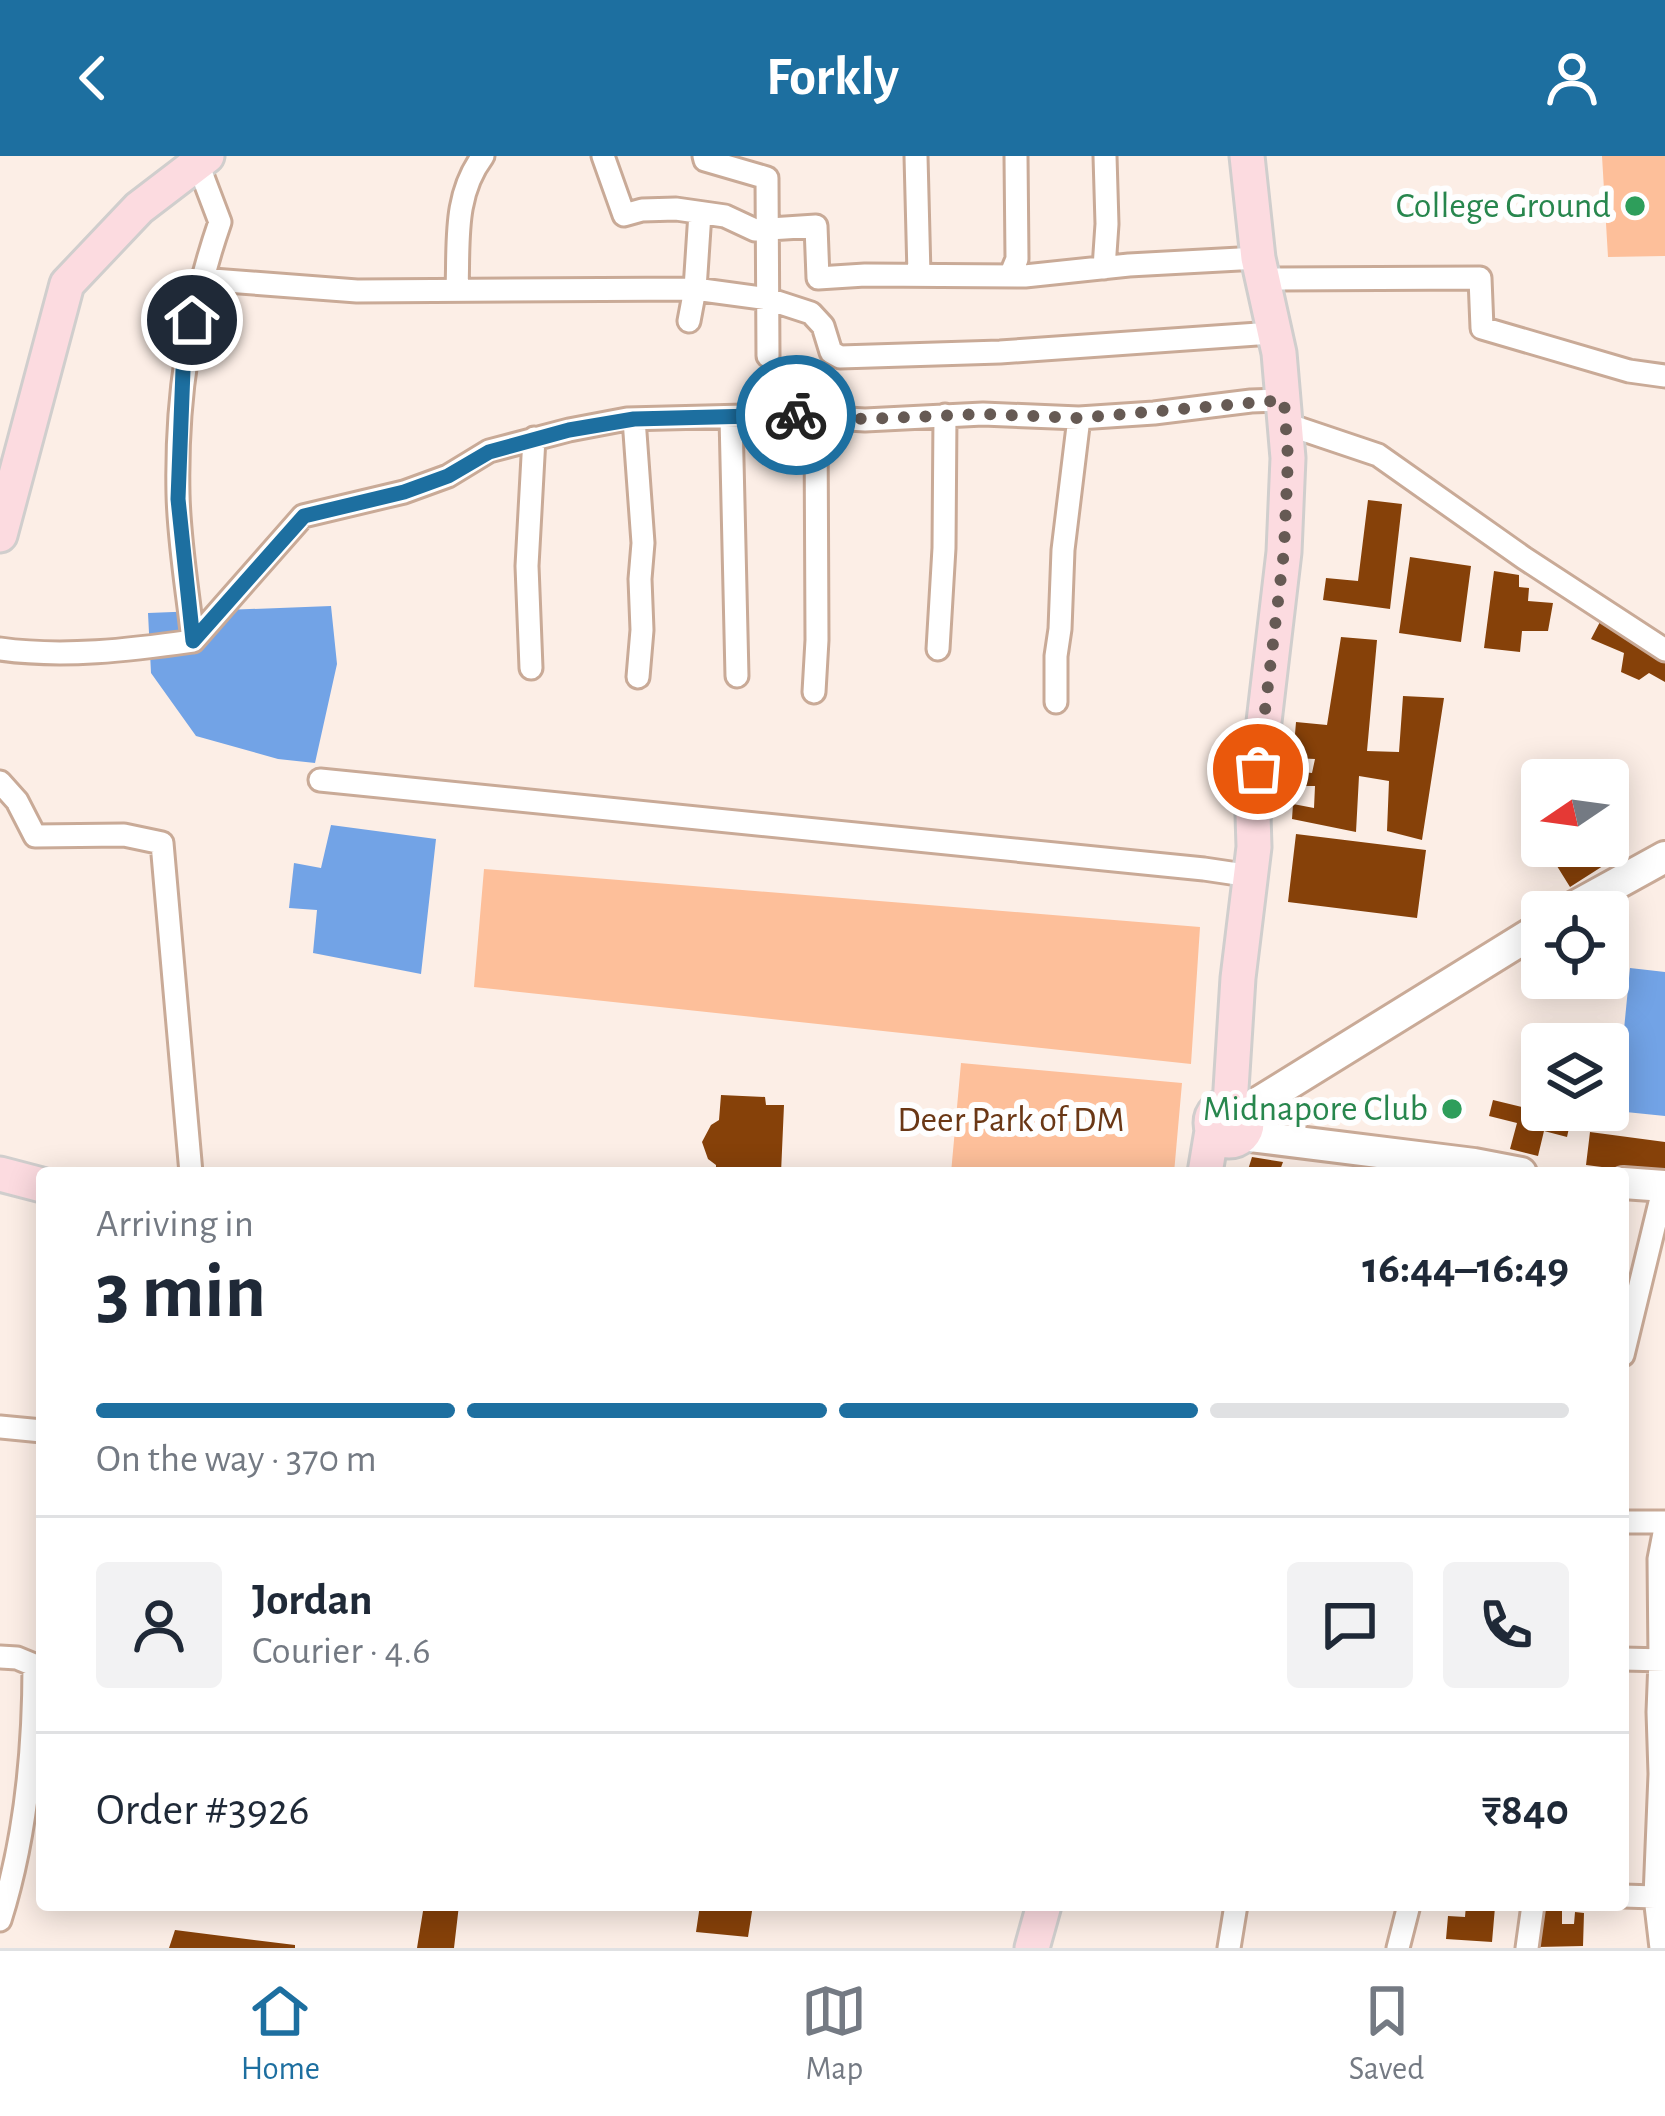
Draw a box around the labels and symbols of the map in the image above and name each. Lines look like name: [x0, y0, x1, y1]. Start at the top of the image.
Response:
place label: College Ground: [1396, 188, 1611, 224]
marker: College Ground: [1622, 193, 1648, 219]
pin: [141, 269, 243, 371]
courier: [736, 355, 856, 475]
pin: [1207, 718, 1309, 820]
north arrow: [1521, 759, 1629, 867]
place label: Midnapore Club: [1203, 1091, 1428, 1127]
marker: Midnapore Club: [1439, 1096, 1465, 1122]
park label: Deer Park of DM: [897, 1102, 1125, 1138]

